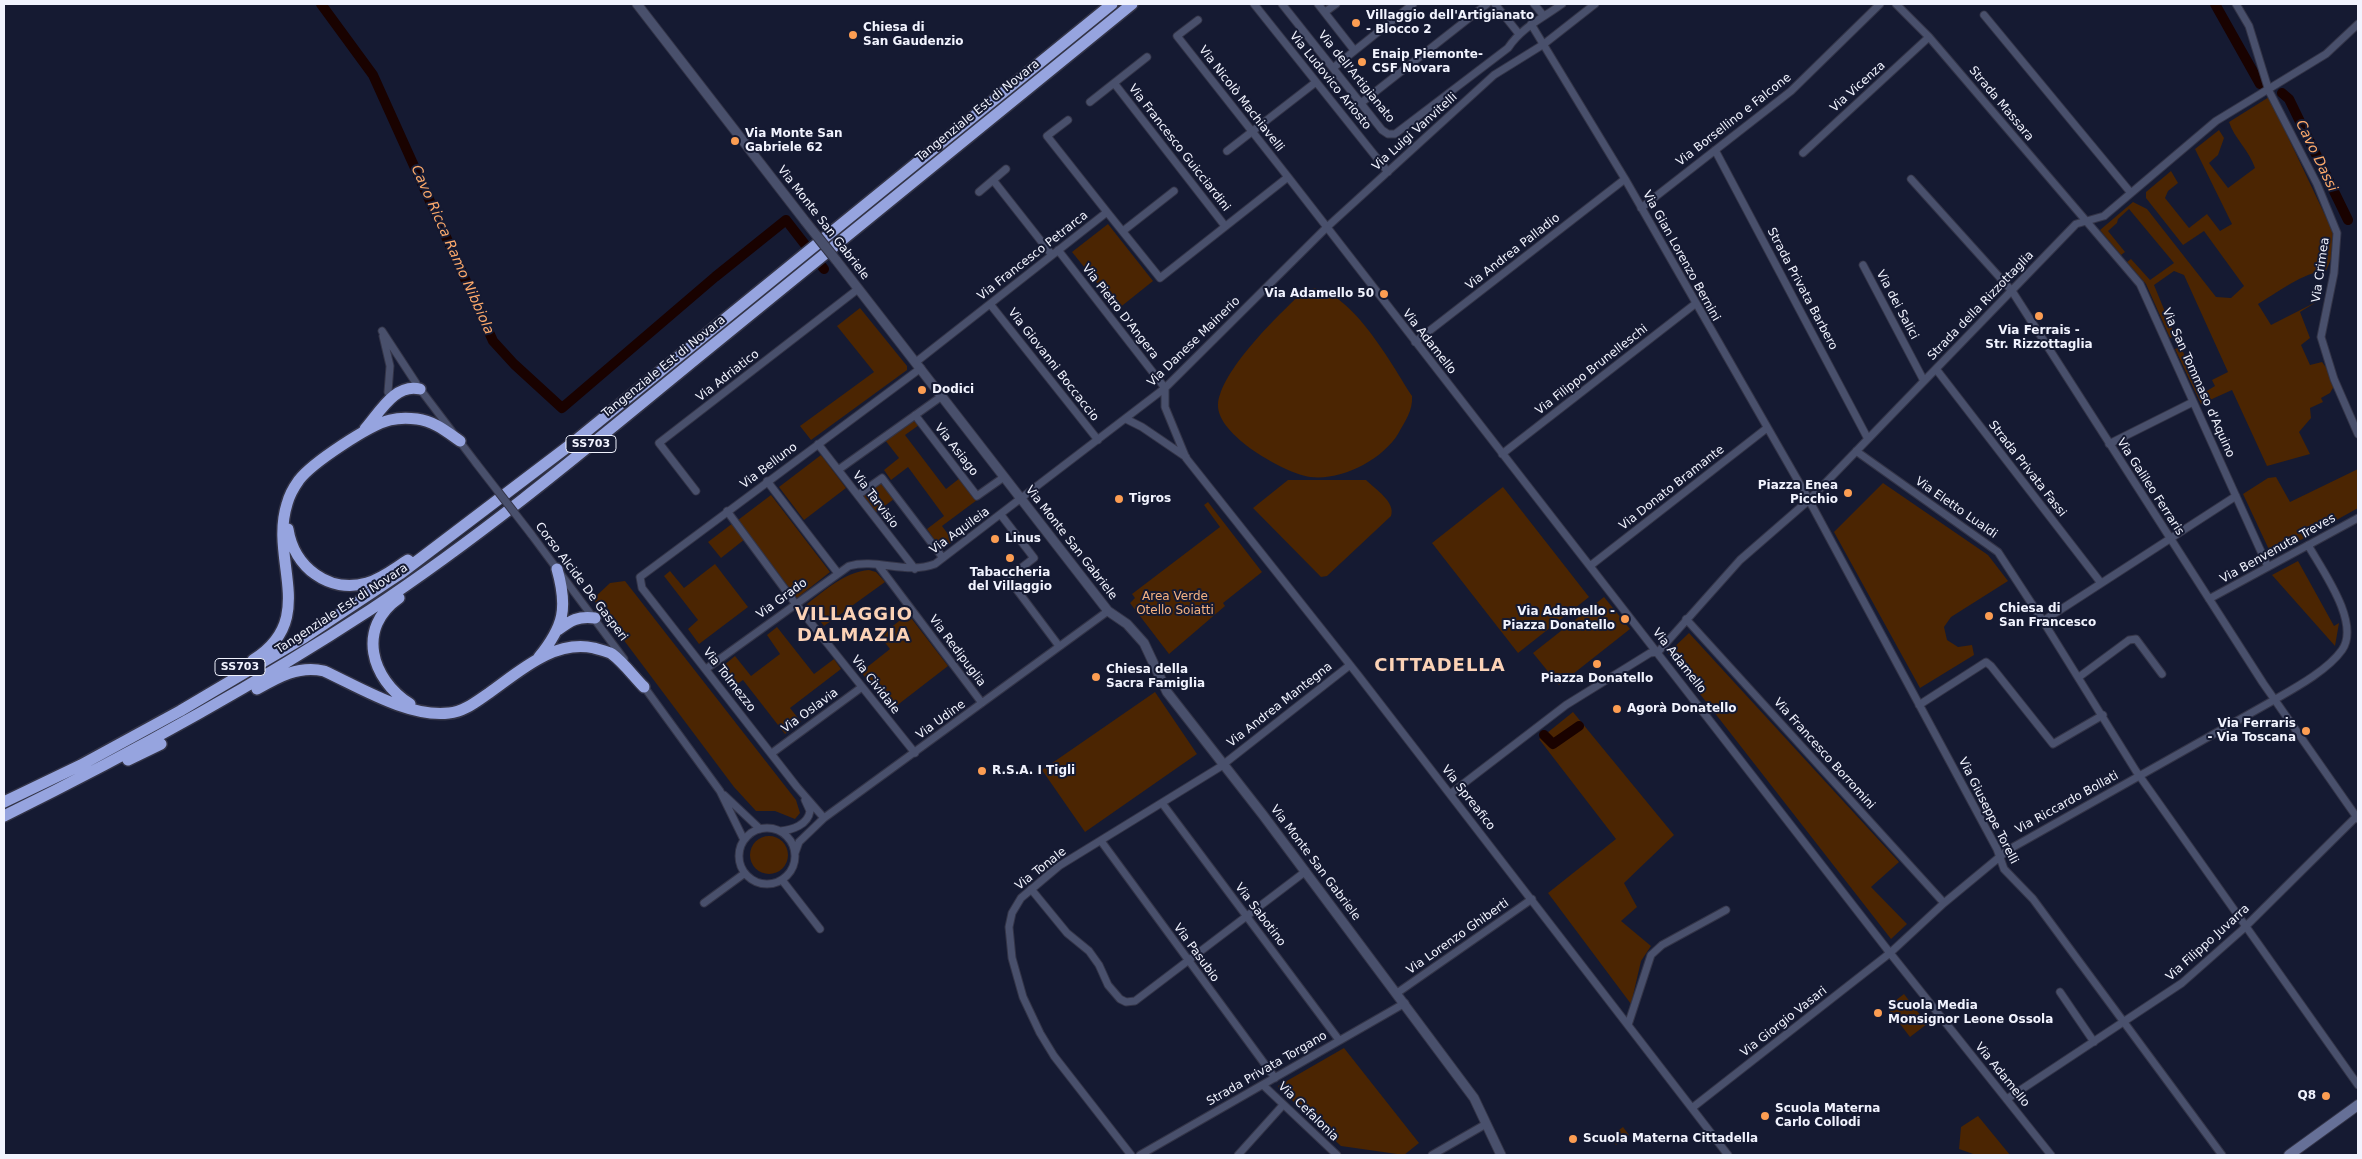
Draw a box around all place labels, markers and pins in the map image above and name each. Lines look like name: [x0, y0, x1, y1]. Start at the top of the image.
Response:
place label: Villaggio dell'Artigianato - Blocco 2: [1366, 9, 1534, 37]
marker: Villaggio dell'Artigianato - Blocco 2: [1350, 17, 1362, 29]
place label: Chiesa di San Gaudenzio: [863, 21, 964, 49]
marker: Chiesa di San Gaudenzio: [847, 29, 859, 41]
place label: Enaip Piemonte- CSF Novara: [1372, 48, 1483, 76]
marker: Enaip Piemonte- CSF Novara: [1356, 56, 1368, 68]
place label: Via Monte San Gabriele 62: [745, 127, 843, 155]
marker: Via Monte San Gabriele 62: [729, 135, 741, 147]
place label: Via Adamello 50: [1265, 287, 1374, 301]
marker: Via Adamello 50: [1378, 288, 1390, 300]
marker: Via Ferrais - Str. Rizzottaglia: [2033, 310, 2045, 322]
place label: Via Ferrais - Str. Rizzottaglia: [1985, 324, 2093, 352]
place label: Dodici: [932, 383, 974, 397]
marker: Dodici: [916, 384, 928, 396]
place label: Piazza Enea Picchio: [1758, 479, 1838, 507]
marker: Piazza Enea Picchio: [1842, 487, 1854, 499]
place label: Tigros: [1129, 492, 1171, 506]
marker: Tigros: [1113, 493, 1125, 505]
place label: Linus: [1005, 532, 1041, 546]
marker: Linus: [989, 533, 1001, 545]
marker: Tabaccheria del Villaggio: [1004, 552, 1016, 564]
place label: Tabaccheria del Villaggio: [968, 566, 1052, 594]
place label: Chiesa di San Francesco: [1999, 602, 2096, 630]
place label: Via Adamello - Piazza Donatello: [1503, 605, 1615, 633]
marker: Chiesa di San Francesco: [1983, 610, 1995, 622]
marker: Via Adamello - Piazza Donatello: [1619, 613, 1631, 625]
marker: Piazza Donatello: [1591, 658, 1603, 670]
place label: Chiesa della Sacra Famiglia: [1106, 663, 1205, 691]
marker: Chiesa della Sacra Famiglia: [1090, 671, 1102, 683]
place label: Piazza Donatello: [1541, 672, 1653, 686]
place label: Agorà Donatello: [1627, 702, 1737, 716]
marker: Agorà Donatello: [1611, 703, 1623, 715]
place label: Via Ferraris - Via Toscana: [2208, 717, 2296, 745]
marker: Via Ferraris - Via Toscana: [2300, 725, 2312, 737]
place label: R.S.A. I Tigli: [992, 764, 1075, 778]
marker: R.S.A. I Tigli: [976, 765, 988, 777]
place label: Scuola Media Monsignor Leone Ossola: [1888, 999, 2053, 1027]
marker: Scuola Media Monsignor Leone Ossola: [1872, 1007, 1884, 1019]
place label: Q8: [2297, 1089, 2316, 1103]
marker: Q8: [2320, 1090, 2332, 1102]
place label: Scuola Materna Carlo Collodi: [1775, 1102, 1880, 1130]
marker: Scuola Materna Carlo Collodi: [1759, 1110, 1771, 1122]
place label: Scuola Materna Cittadella: [1583, 1132, 1758, 1146]
marker: Scuola Materna Cittadella: [1567, 1133, 1579, 1145]

